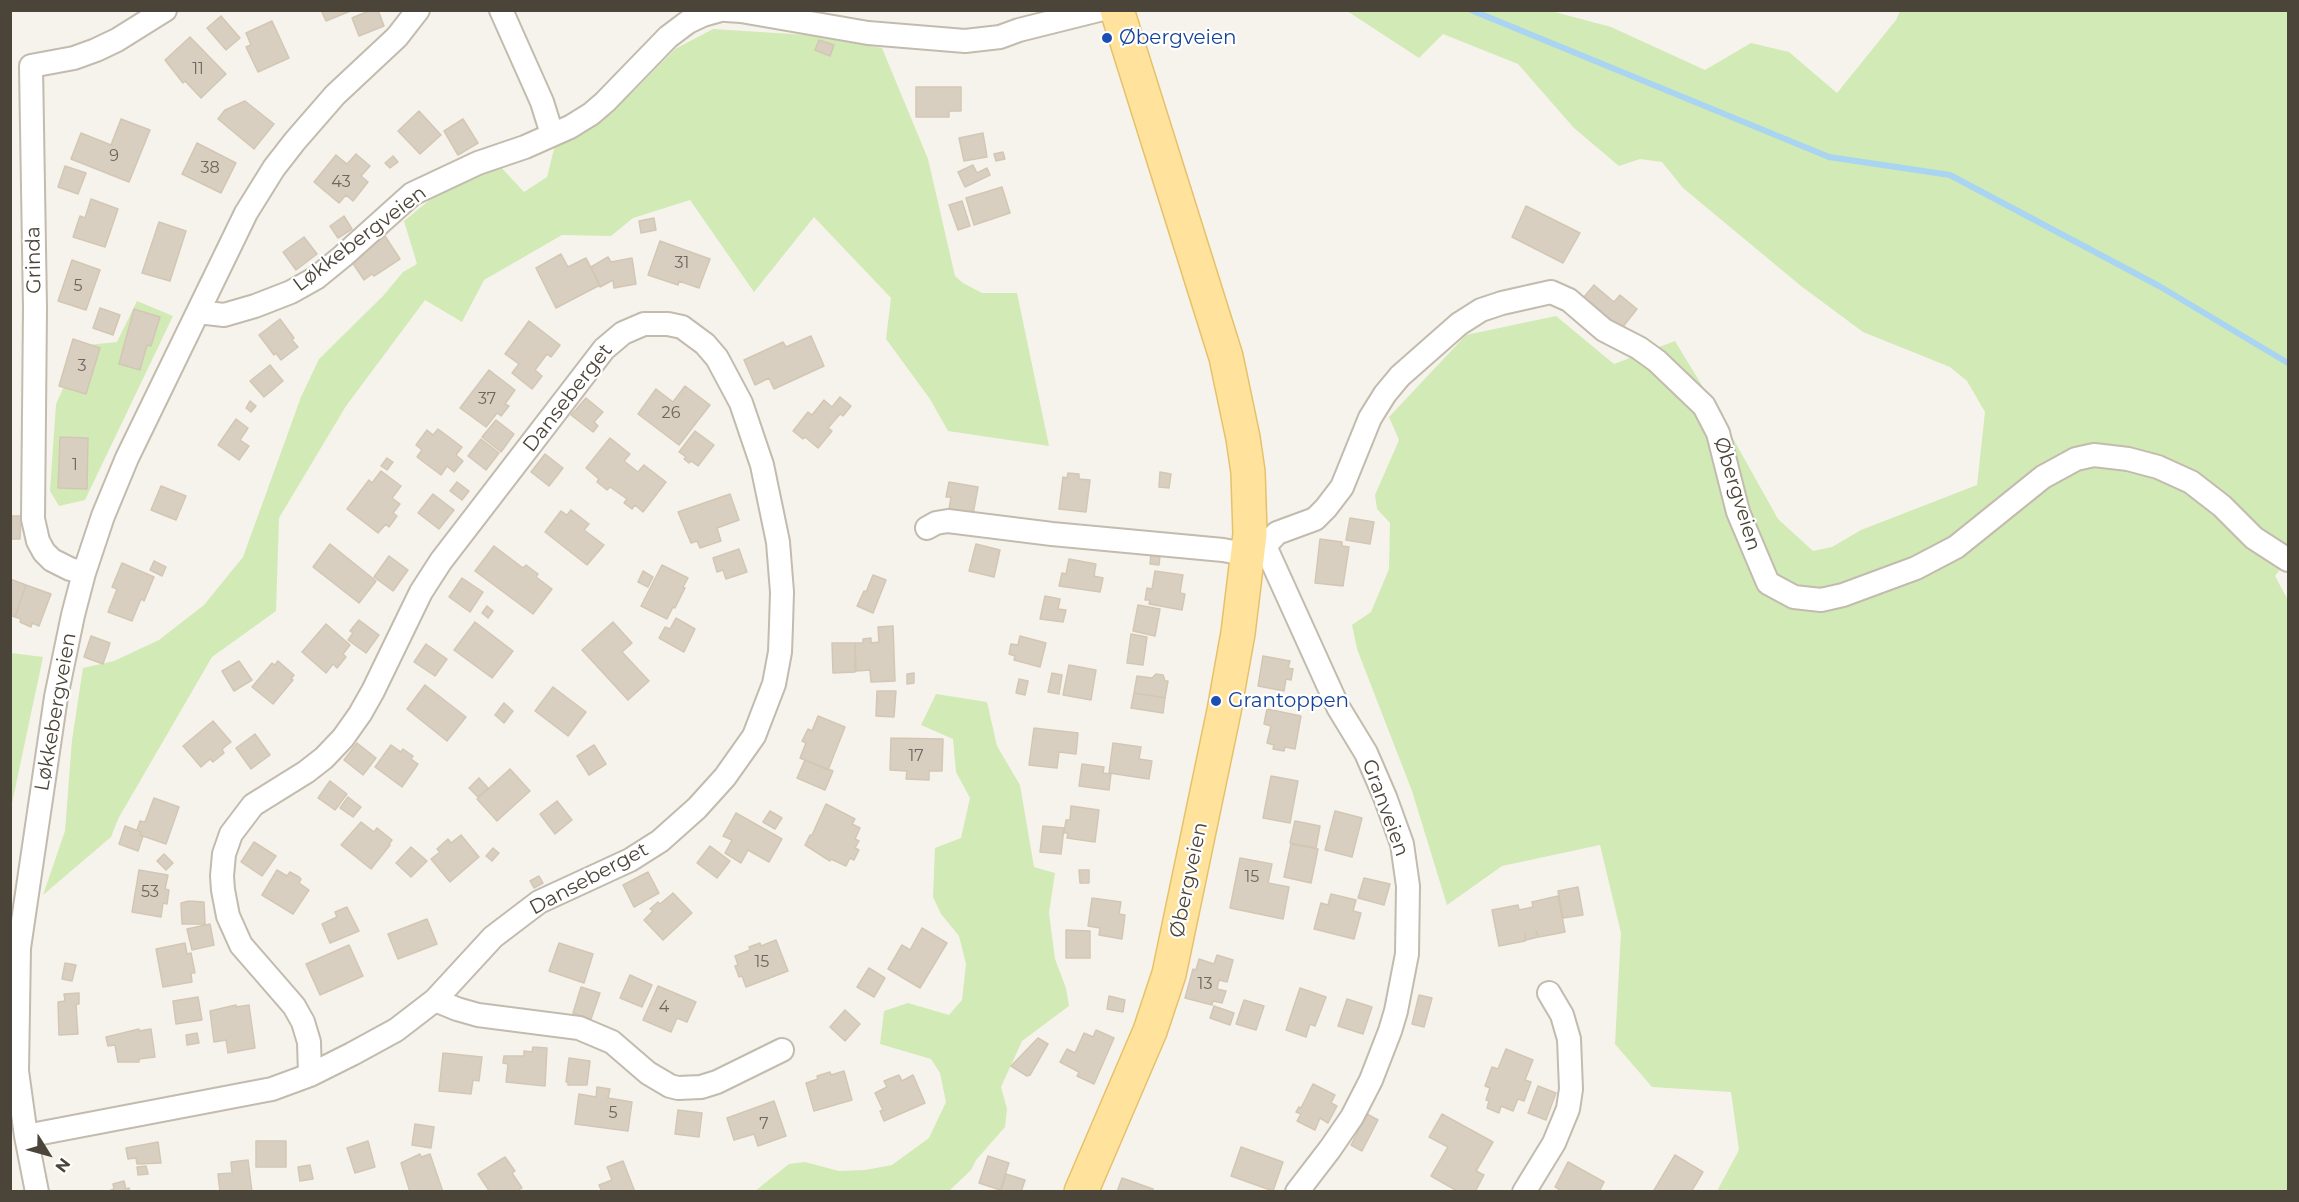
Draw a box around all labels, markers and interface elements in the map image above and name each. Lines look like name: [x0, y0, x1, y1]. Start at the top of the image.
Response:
place label: Øbergveien: [1119, 26, 1236, 50]
marker: Øbergveien: [1100, 31, 1114, 45]
house number: 11: [192, 59, 204, 79]
house number: 9: [109, 146, 119, 166]
house number: 38: [200, 158, 220, 178]
house number: 43: [331, 172, 351, 192]
street label: Løkkebergveien: [289, 181, 431, 297]
street label: Grinda: [21, 226, 47, 294]
house number: 31: [675, 253, 689, 273]
house number: 5: [73, 276, 83, 296]
street label: Danseberget: [518, 339, 618, 457]
house number: 3: [77, 356, 87, 376]
house number: 37: [478, 389, 496, 409]
house number: 26: [662, 403, 680, 423]
street label: Øbergveien: [1708, 434, 1766, 554]
house number: 1: [72, 455, 78, 475]
street label: Løkkebergveien: [30, 631, 82, 793]
place label: Grantoppen: [1228, 689, 1349, 713]
marker: Grantoppen: [1209, 694, 1223, 708]
house number: 17: [908, 746, 924, 766]
street label: Granveien: [1356, 756, 1414, 860]
street label: Øbergveien: [1165, 820, 1213, 940]
street label: Danseberget: [526, 838, 652, 920]
house number: 15: [1245, 867, 1259, 887]
house number: 53: [141, 882, 159, 902]
house number: 15: [755, 952, 769, 972]
house number: 13: [1198, 974, 1212, 994]
house number: 4: [659, 997, 669, 1017]
house number: 5: [608, 1103, 618, 1123]
house number: 7: [759, 1114, 769, 1134]
north arrow: [18, 1124, 78, 1184]
text: N: [51, 1154, 74, 1176]

